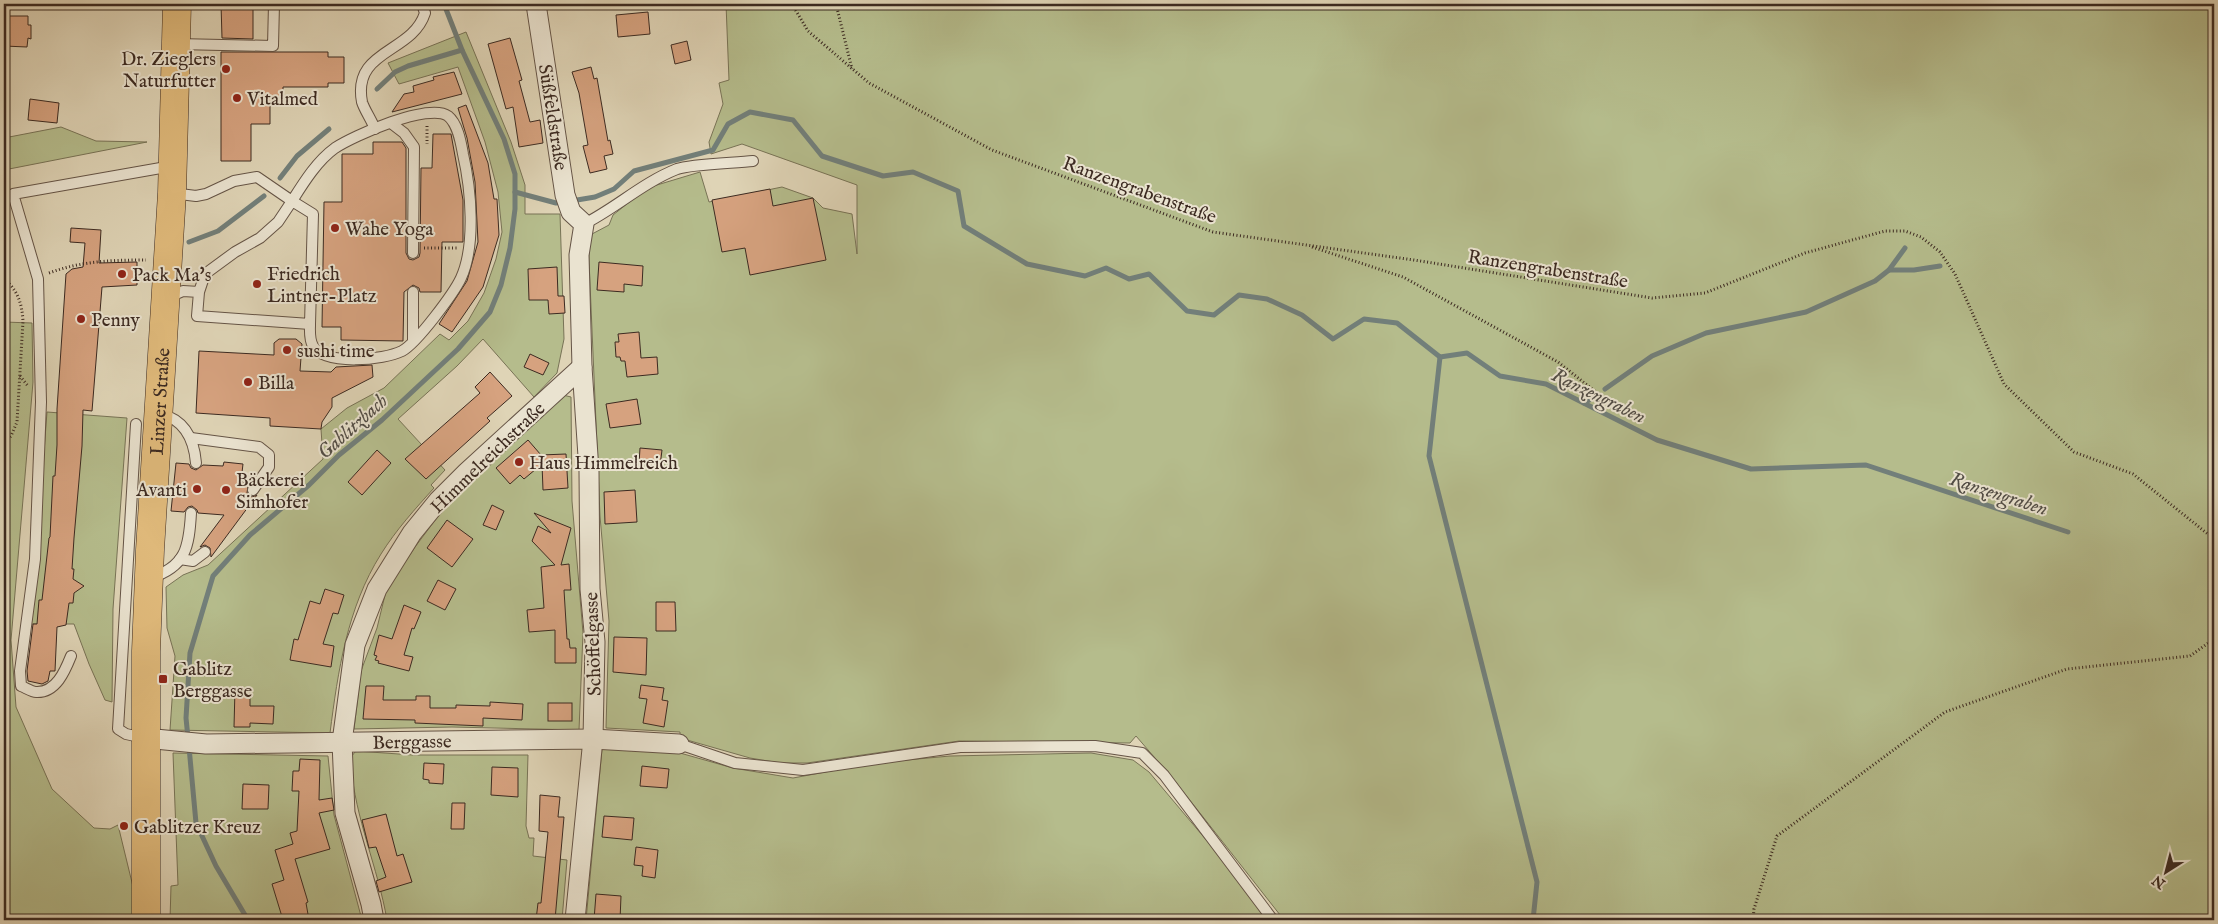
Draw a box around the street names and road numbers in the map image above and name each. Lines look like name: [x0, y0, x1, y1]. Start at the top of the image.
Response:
street label: Süßfeldstraße: [532, 63, 572, 172]
street label: Ranzengrabenstraße: [1059, 152, 1220, 230]
street label: Ranzengrabenstraße: [1466, 245, 1630, 295]
street label: Linzer Straße: [146, 347, 176, 456]
street label: Himmelreichstraße: [426, 397, 551, 519]
street label: Schöffelgasse: [580, 591, 608, 696]
street label: Berggasse: [372, 730, 452, 756]

